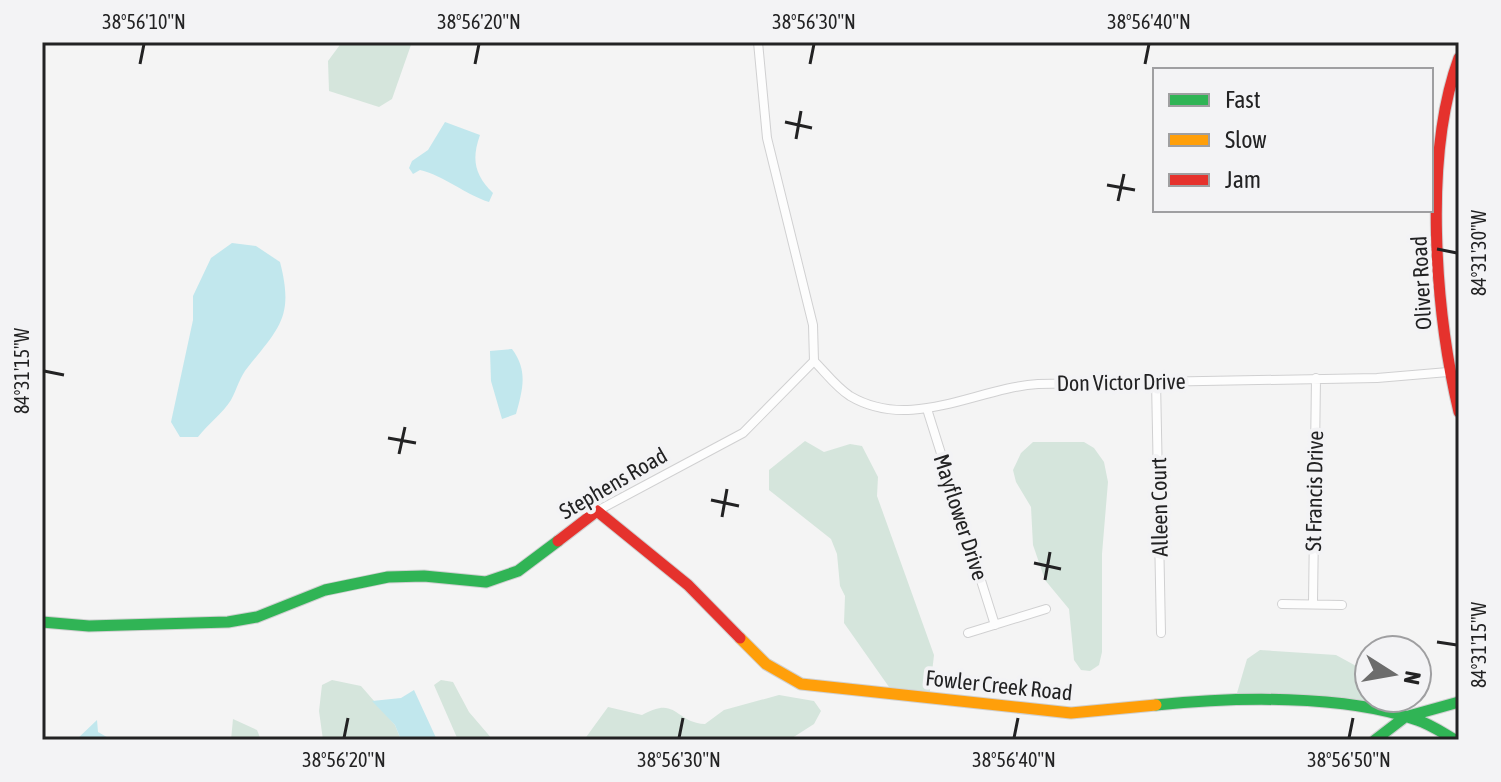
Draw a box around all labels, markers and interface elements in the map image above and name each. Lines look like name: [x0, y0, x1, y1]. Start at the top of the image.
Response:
text: 38°56'10"N: [102, 10, 186, 33]
text: 38°56'20"N: [437, 10, 521, 33]
text: 38°56'30"N: [772, 10, 856, 33]
text: 38°56'40"N: [1107, 10, 1191, 33]
legend: [1153, 68, 1433, 212]
text: Fast: [1225, 86, 1261, 113]
text: Slow: [1225, 126, 1267, 153]
text: Jam: [1225, 166, 1261, 193]
text: 84°31'30"W: [1467, 209, 1490, 296]
street label: Oliver Road: [1406, 235, 1436, 331]
text: 84°31'15"W: [10, 327, 33, 414]
street label: Don Victor Drive: [1056, 368, 1186, 396]
street label: St Francis Drive: [1300, 430, 1328, 552]
street label: Stephens Road: [555, 442, 671, 524]
street label: Mayflower Drive: [928, 451, 994, 583]
street label: Alleen Court: [1145, 457, 1173, 557]
text: 84°31'15"W: [1467, 601, 1490, 688]
north arrow: [1353, 634, 1433, 714]
street label: Fowler Creek Road: [924, 664, 1074, 706]
text: N: [1399, 669, 1427, 687]
text: 38°56'20"N: [302, 748, 386, 771]
text: 38°56'30"N: [637, 748, 721, 771]
text: 38°56'40"N: [972, 748, 1056, 771]
text: 38°56'50"N: [1307, 748, 1391, 771]

